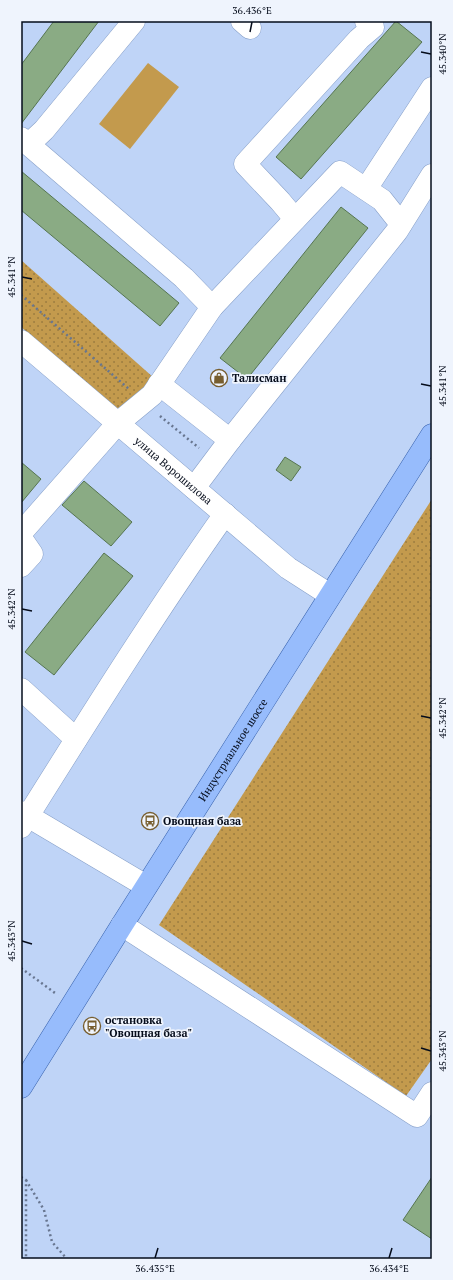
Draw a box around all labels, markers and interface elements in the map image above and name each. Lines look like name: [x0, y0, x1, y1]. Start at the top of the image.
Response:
text: 36.436°E: [232, 4, 272, 17]
text: 45.340°N: [436, 33, 449, 75]
text: 45.341°N: [5, 256, 18, 298]
text: 45.341°N: [436, 365, 449, 407]
shop icon: Талисман: [209, 368, 229, 388]
place label: Талисман: [232, 371, 287, 385]
street label: улица Ворошилова: [131, 433, 215, 508]
text: 45.342°N: [5, 588, 18, 630]
street label: Индустриальное шоссе: [195, 696, 271, 804]
text: 45.342°N: [436, 697, 449, 739]
bus stop icon: Овощная база: [140, 811, 160, 831]
place label: Овощная база: [163, 814, 241, 828]
text: 45.343°N: [5, 920, 18, 962]
place label: остановка "Овощная база": [105, 1013, 192, 1040]
bus stop icon: остановка "Овощная база": [82, 1016, 102, 1036]
text: 45.343°N: [436, 1030, 449, 1072]
text: 36.435°E: [135, 1262, 175, 1275]
text: 36.434°E: [369, 1262, 409, 1275]

